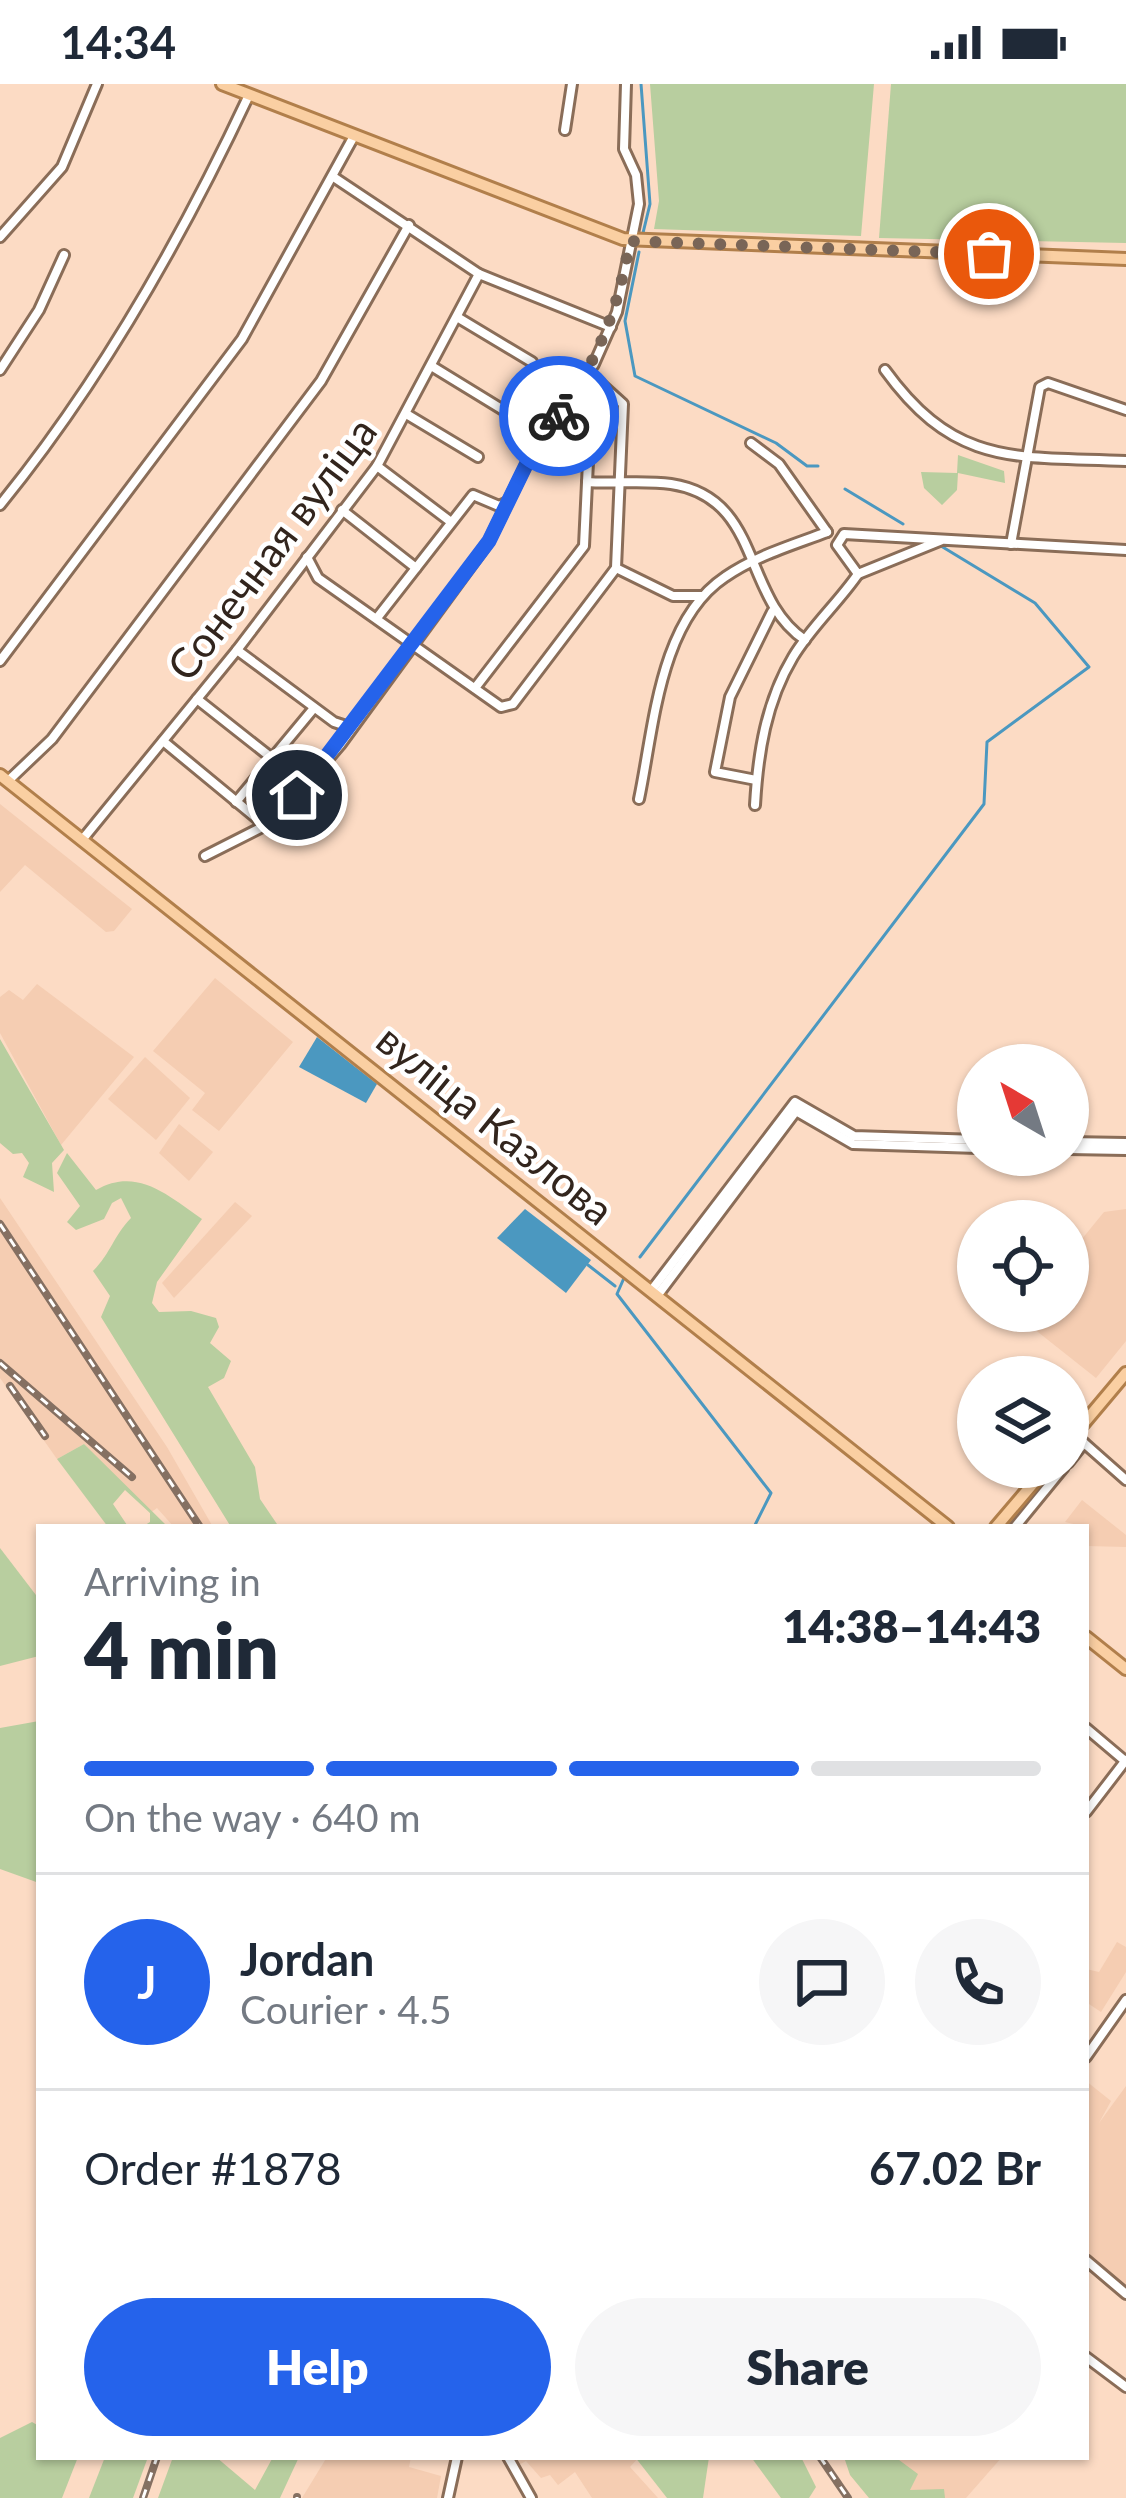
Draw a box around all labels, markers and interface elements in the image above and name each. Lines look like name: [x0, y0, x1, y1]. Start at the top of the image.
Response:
text: 14:34: [60, 15, 176, 69]
pin: [938, 203, 1040, 305]
icon: bag: [956, 221, 1022, 287]
courier: [499, 356, 619, 476]
icon: bike: [526, 383, 592, 449]
street label: Сонечная вуліца: [156, 407, 386, 690]
pin: [246, 744, 348, 846]
icon: home: [264, 762, 330, 828]
street label: вуліца Казлова: [367, 1014, 624, 1235]
north arrow: [957, 1044, 1089, 1176]
map controls: [957, 1044, 1089, 1488]
button: locate: [957, 1200, 1089, 1332]
button: layers: [957, 1356, 1089, 1488]
text: Arriving in: [84, 1558, 261, 1604]
text: 14:38–14:43: [782, 1599, 1041, 1653]
text: 4 min: [84, 1602, 279, 1696]
text: On the way · 640 m: [84, 1794, 421, 1840]
button: chat: [759, 1919, 885, 2045]
button: phone: [915, 1919, 1041, 2045]
text: Jordan: [240, 1932, 374, 1986]
text: J: [137, 1955, 157, 2009]
text: Courier · 4.5: [240, 1986, 452, 2032]
text: Order #1878: [84, 2141, 342, 2195]
text: 67.02 Br: [869, 2141, 1041, 2195]
button: Help: [84, 2298, 551, 2436]
button: Share: [575, 2298, 1041, 2436]

